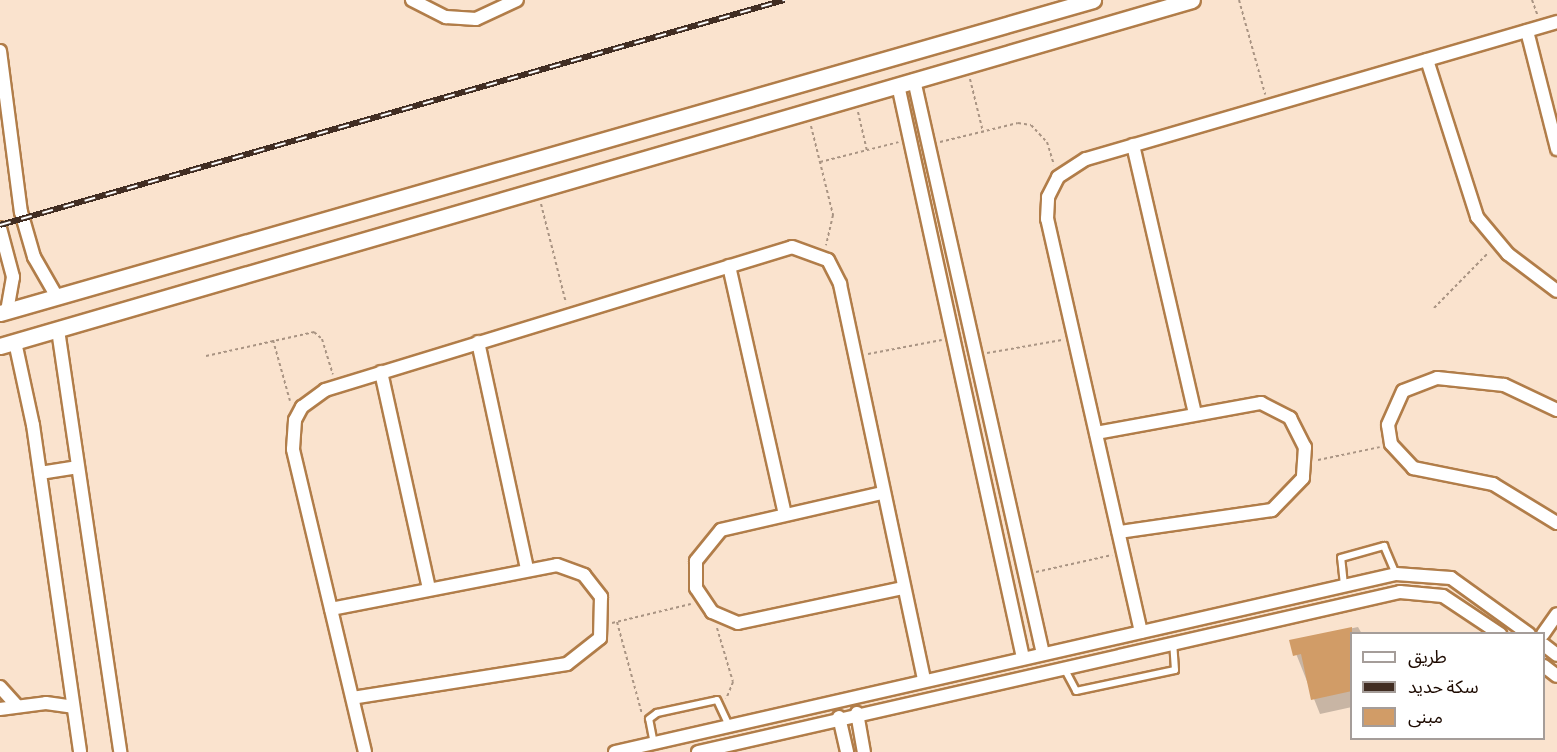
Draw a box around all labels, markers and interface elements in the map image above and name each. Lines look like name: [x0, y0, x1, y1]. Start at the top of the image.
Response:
legend: [1350, 632, 1545, 740]
text: طريق: [1408, 647, 1447, 667]
text: سكة حديد: [1408, 677, 1479, 697]
text: مبنى: [1408, 707, 1443, 727]

